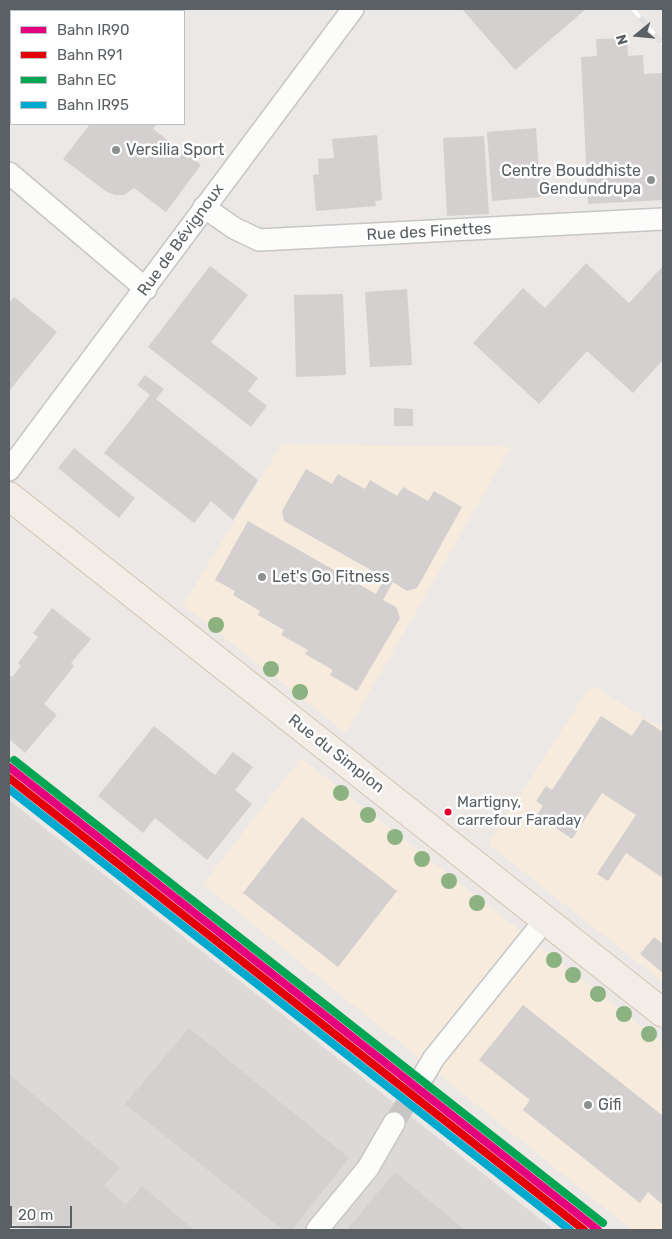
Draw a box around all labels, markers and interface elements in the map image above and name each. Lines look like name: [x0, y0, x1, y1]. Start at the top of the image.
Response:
legend: [10, 10, 185, 125]
north arrow: [612, 10, 662, 60]
text: Bahn IR90: [57, 21, 130, 39]
text: N: [613, 32, 632, 47]
text: Bahn R91: [57, 46, 122, 64]
text: Bahn EC: [57, 71, 116, 89]
text: Bahn IR95: [57, 96, 129, 114]
place label: Versilia Sport: [126, 140, 224, 160]
marker: Versilia Sport: [110, 144, 122, 156]
place label: Centre Bouddhiste Gendundrupa: [501, 161, 641, 199]
marker: Centre Bouddhiste Gendundrupa: [645, 174, 657, 186]
street label: Rue de Bévignoux: [134, 180, 228, 300]
street label: Rue des Finettes: [366, 219, 492, 245]
place label: Let's Go Fitness: [272, 567, 390, 587]
marker: Let's Go Fitness: [256, 571, 268, 583]
street label: Rue du Simplon: [284, 711, 388, 797]
place label: Martigny, carrefour Faraday: [457, 794, 582, 829]
marker: Martigny, carrefour Faraday: [443, 807, 453, 817]
place label: Gifi: [598, 1095, 622, 1115]
marker: Gifi: [582, 1099, 594, 1111]
scale bar: [12, 1196, 75, 1228]
text: 20 m: [18, 1206, 53, 1224]

